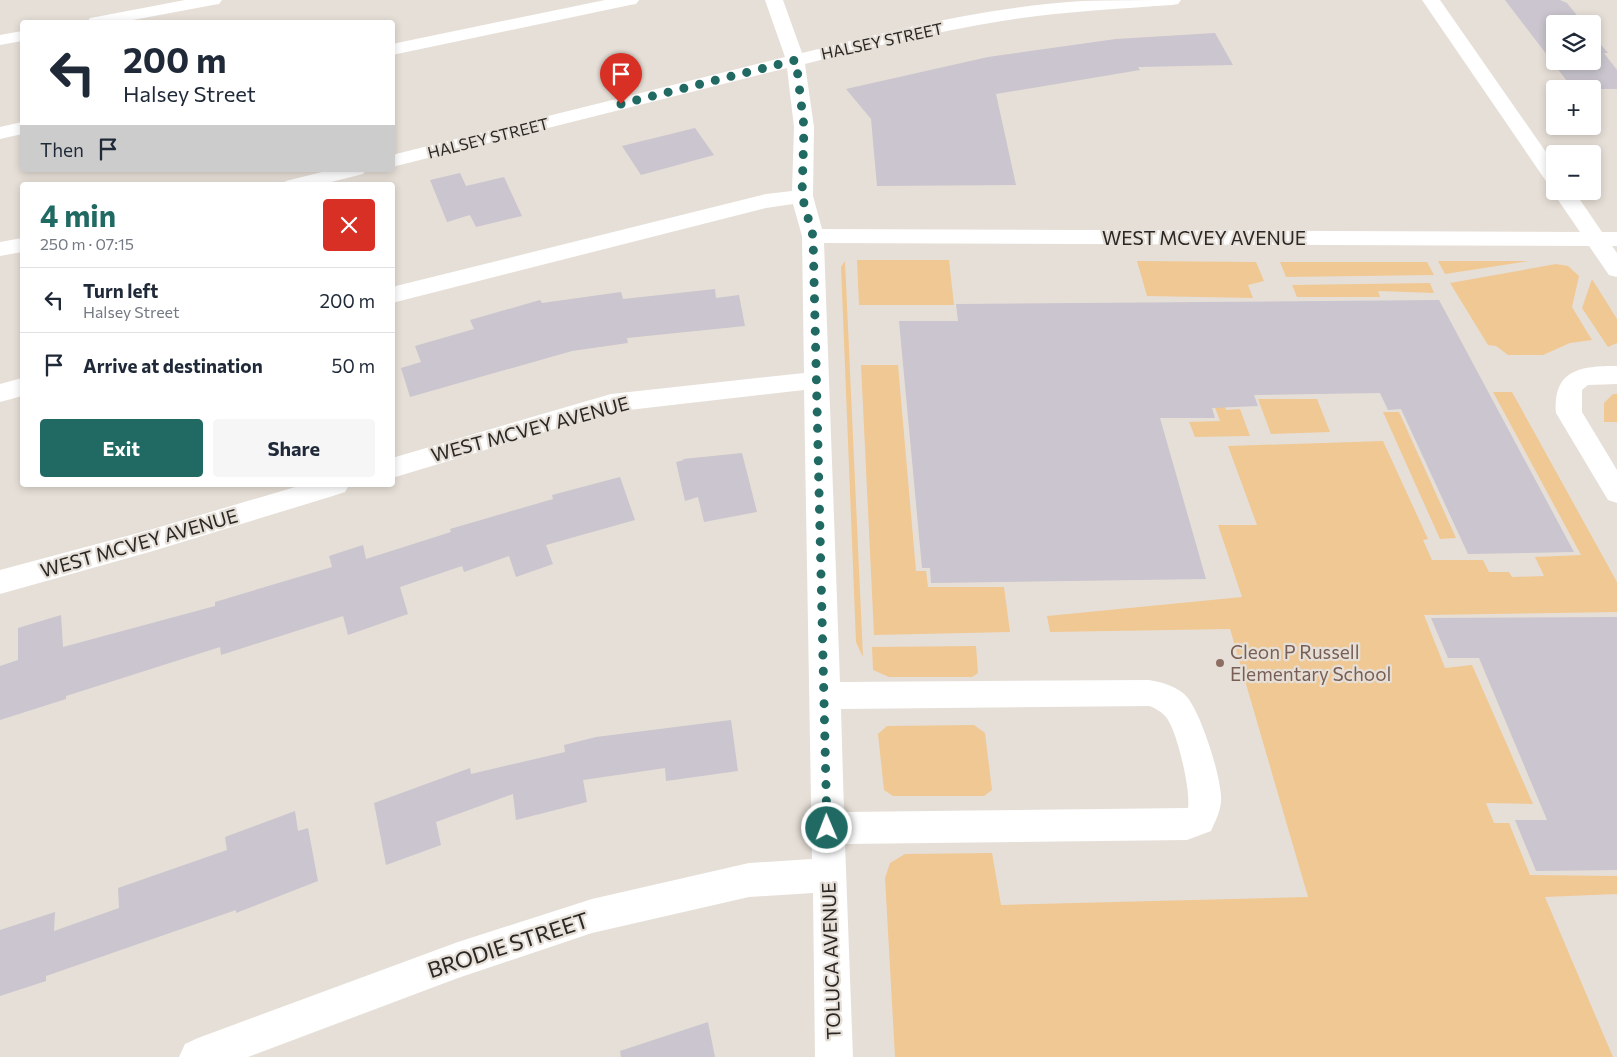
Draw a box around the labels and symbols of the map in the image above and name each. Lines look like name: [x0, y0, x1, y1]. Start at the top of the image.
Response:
street label: HALSEY STREET: [819, 18, 945, 63]
pin: [600, 53, 642, 104]
street label: HALSEY STREET: [425, 113, 550, 162]
street label: WEST MCVEY AVENUE: [1102, 226, 1306, 249]
street label: WEST MCVEY AVENUE: [428, 391, 631, 466]
street label: WEST MCVEY AVENUE: [38, 503, 240, 582]
place label: Cleon P Russell Elementary School: [1230, 640, 1391, 685]
marker: Cleon P Russell Elementary School: [1214, 657, 1226, 669]
position arrow: [800, 801, 852, 853]
street label: TOLUCA AVENUE: [816, 882, 845, 1040]
street label: BRODIE STREET: [424, 906, 592, 983]

